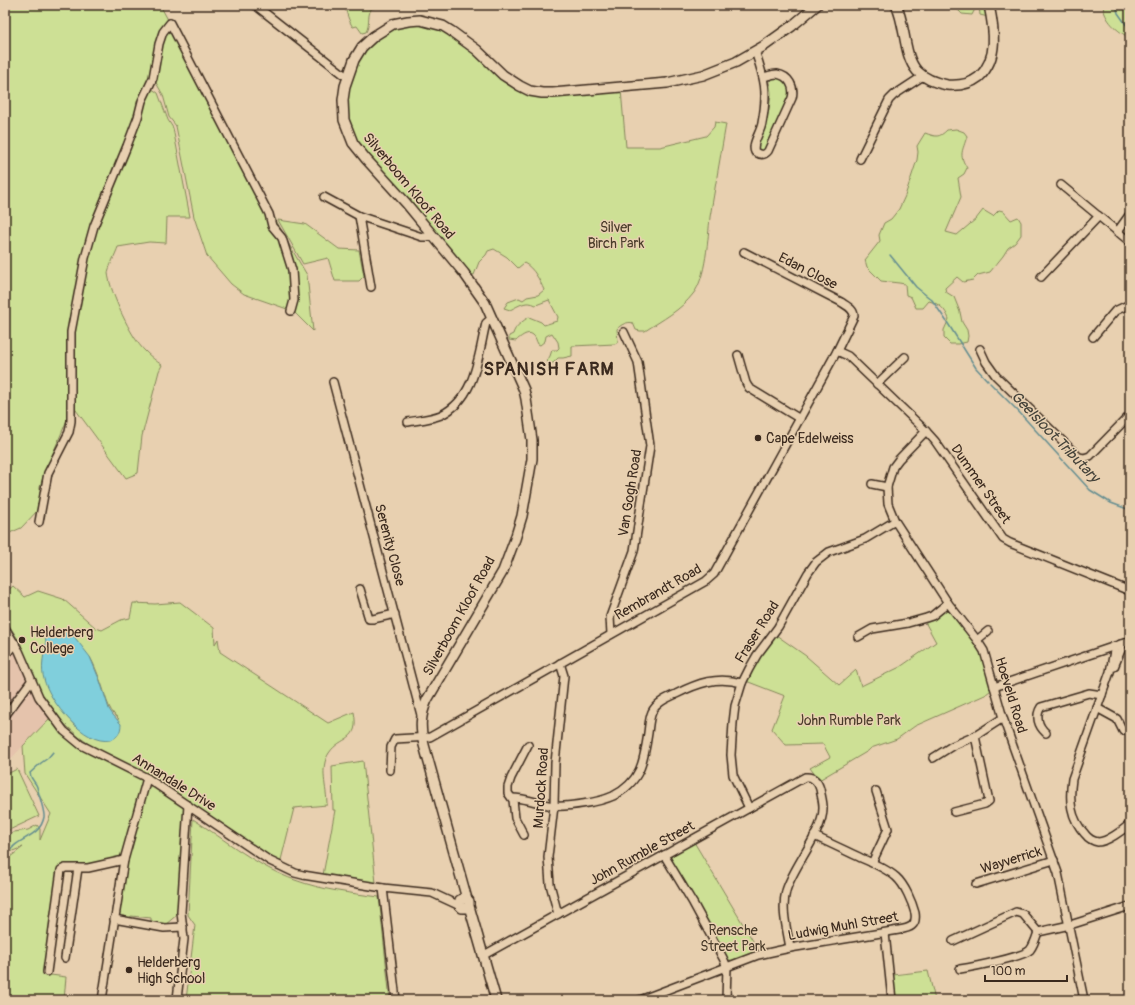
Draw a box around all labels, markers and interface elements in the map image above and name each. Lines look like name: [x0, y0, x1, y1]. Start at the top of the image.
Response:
street label: Silverboom Kloof Road: [360, 129, 459, 243]
park label: Silver Birch Park: [588, 219, 644, 252]
street label: Edan Close: [776, 249, 840, 293]
district label: SPANISH FARM: [483, 358, 615, 381]
water label: Geelsloot Tributary: [1007, 387, 1105, 488]
place label: Cape Edelweiss: [766, 430, 854, 447]
marker: Cape Edelweiss: [753, 433, 763, 443]
street label: Dummer Street: [947, 441, 1015, 527]
street label: Van Gogh Road: [615, 448, 645, 538]
street label: Serenity Close: [371, 502, 409, 588]
street label: Silverboom Kloof Road: [419, 553, 499, 679]
street label: Rembrandt Road: [611, 560, 705, 624]
street label: Fraser Road: [731, 598, 783, 666]
place label: Helderberg College: [30, 624, 93, 657]
marker: Helderberg College: [17, 635, 27, 645]
street label: Hoeveld Road: [991, 655, 1031, 735]
park label: John Rumble Park: [797, 712, 901, 729]
street label: Murdock Road: [530, 747, 552, 829]
street label: Annandale Drive: [129, 749, 219, 815]
street label: John Rumble Street: [587, 817, 698, 889]
street label: Wayverrick: [978, 843, 1044, 877]
street label: Ludwig Muhl Street: [786, 908, 900, 944]
park label: Rensche Street Park: [700, 922, 766, 955]
place label: Helderberg High School: [137, 954, 205, 987]
scale bar: [985, 957, 1067, 983]
text: 100 m: [991, 964, 1026, 979]
marker: Helderberg High School: [124, 965, 134, 975]

